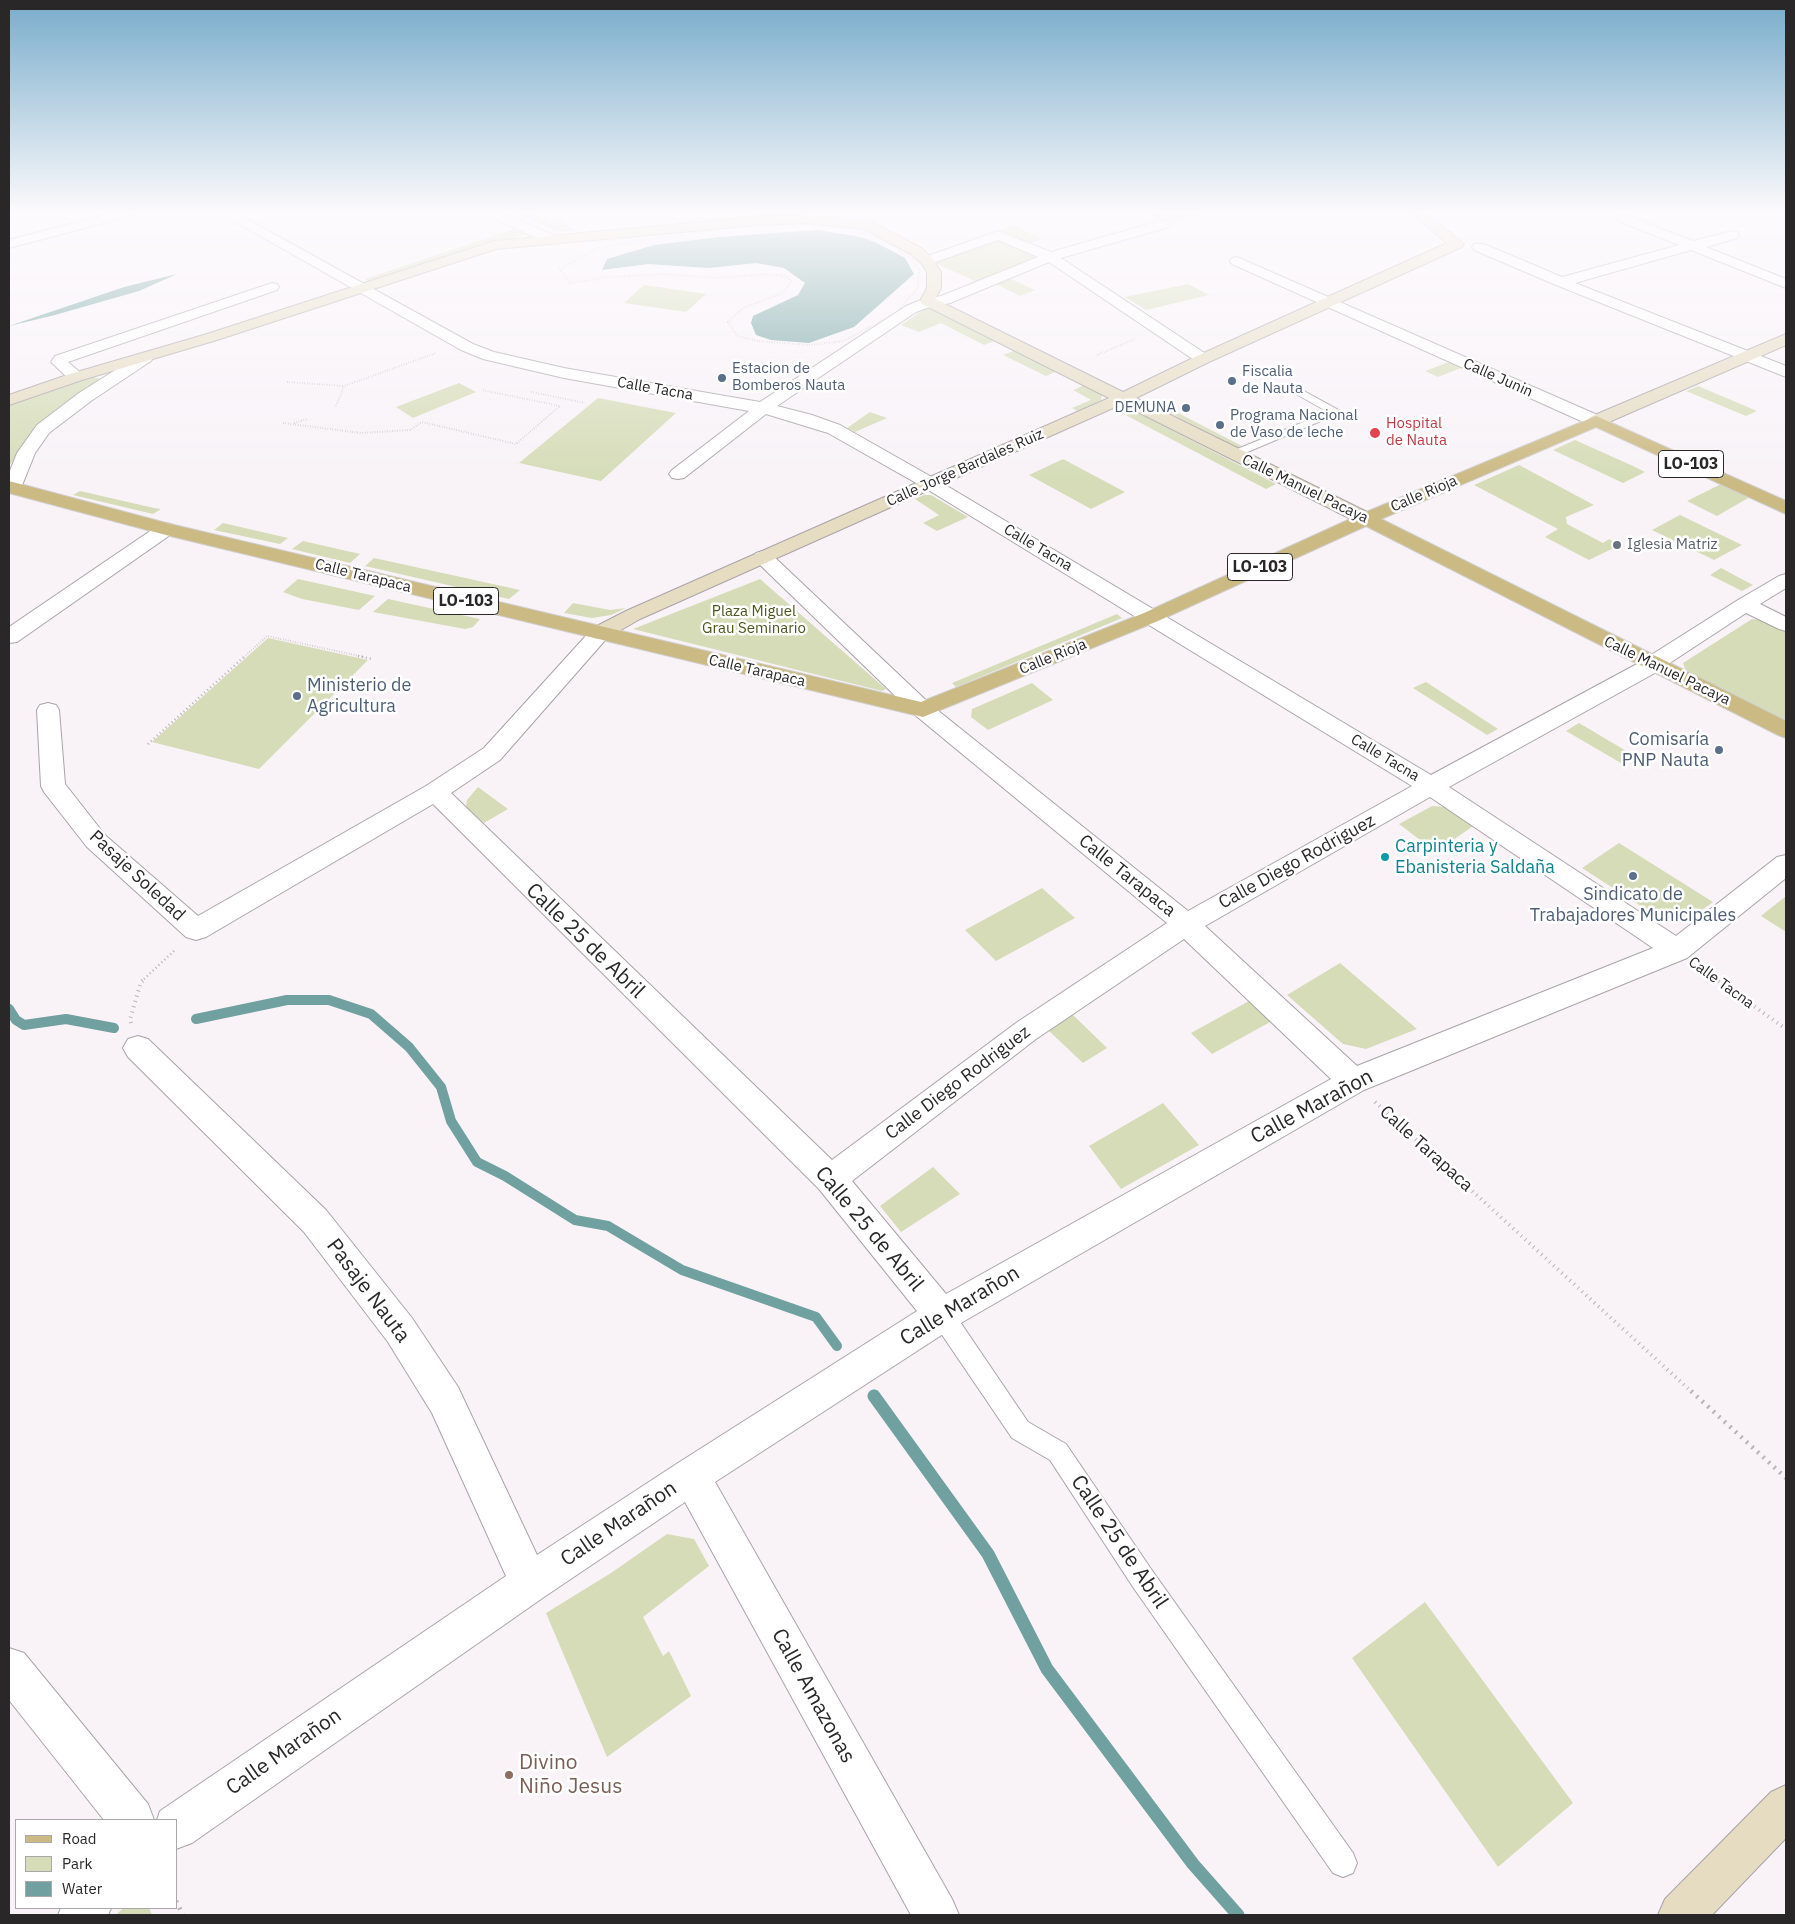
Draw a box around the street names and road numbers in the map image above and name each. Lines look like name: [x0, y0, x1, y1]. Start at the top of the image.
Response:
street label: Calle Junin: [1460, 355, 1536, 401]
street label: Calle Tacna: [616, 373, 694, 405]
street label: Calle Jorge Bardales Ruiz: [884, 425, 1046, 511]
road number: LO-103: [1658, 450, 1724, 478]
street label: Calle Manuel Pacaya: [1239, 451, 1371, 527]
street label: Calle Rioja: [1388, 472, 1460, 516]
street label: Calle Tacna: [1000, 521, 1076, 575]
road number: LO-103: [1228, 554, 1292, 580]
street label: Calle Tarapaca: [313, 555, 413, 597]
road number: LO-103: [434, 588, 498, 614]
street label: Calle Manuel Pacaya: [1601, 633, 1733, 709]
street label: Calle Rioja: [1017, 635, 1089, 679]
street label: Calle Tarapaca: [707, 651, 807, 691]
street label: Calle Tacna: [1347, 731, 1423, 785]
street label: Calle Diego Rodriguez: [1215, 810, 1379, 914]
street label: Pasaje Soledad: [85, 826, 189, 926]
street label: Calle Tarapaca: [1074, 830, 1180, 922]
street label: Calle 25 de Abril: [520, 878, 650, 1004]
street label: Calle Tacna: [1685, 953, 1757, 1013]
street label: Calle Diego Rodriguez: [881, 1022, 1035, 1144]
street label: Calle Marañon: [1247, 1064, 1377, 1150]
street label: Calle Tarapaca: [1375, 1101, 1477, 1197]
street label: Calle 25 de Abril: [809, 1161, 929, 1297]
street label: Pasaje Nauta: [321, 1234, 415, 1348]
street label: Calle Marañon: [896, 1260, 1024, 1352]
street label: Calle 25 de Abril: [1065, 1471, 1173, 1613]
street label: Calle Marañon: [556, 1476, 682, 1572]
street label: Calle Amazonas: [766, 1624, 860, 1768]
street label: Calle Marañon: [222, 1703, 346, 1801]

